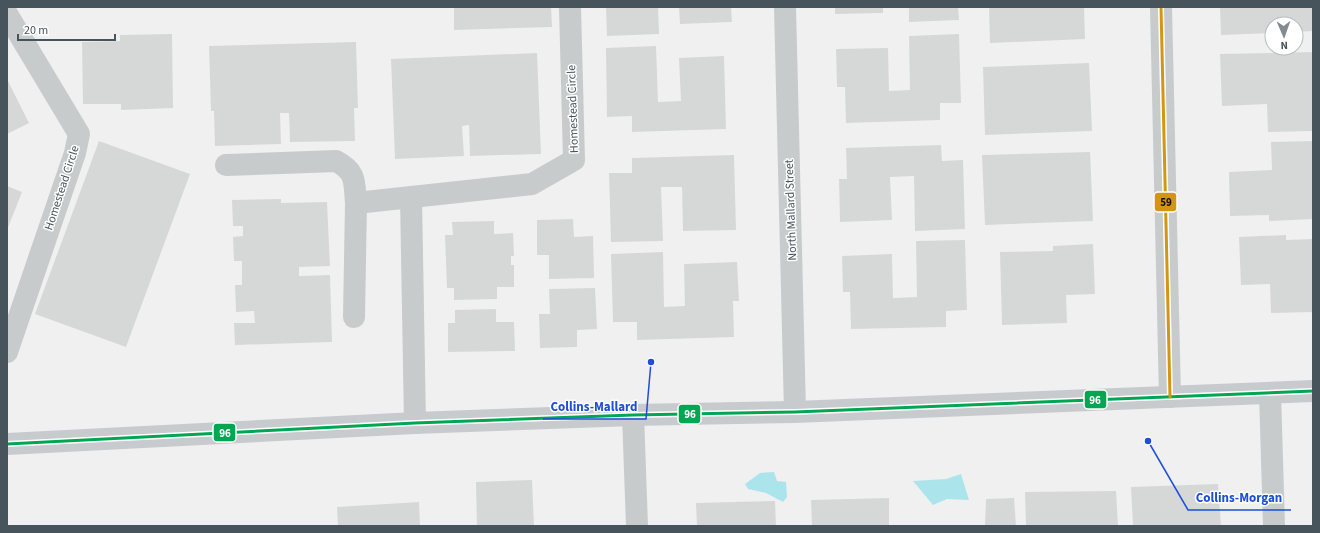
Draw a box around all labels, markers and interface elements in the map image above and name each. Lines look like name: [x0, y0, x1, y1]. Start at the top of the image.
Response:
scale bar: [18, 16, 115, 42]
north arrow: [1264, 16, 1304, 56]
text: 20 m: [24, 22, 48, 39]
text: N: [1280, 38, 1288, 53]
street label: Homestead Circle: [563, 65, 583, 153]
street label: Homestead Circle: [40, 143, 84, 233]
street label: North Mallard Street: [781, 159, 801, 261]
line badge: 59: [1154, 192, 1177, 212]
text: 59: [1160, 195, 1172, 210]
line badge: 96: [1084, 390, 1107, 409]
text: 96: [1089, 393, 1101, 408]
callout: Collins-Mallard: [543, 394, 646, 419]
text: Collins-Mallard: [551, 398, 637, 416]
line badge: 96: [678, 404, 701, 424]
text: 96: [684, 407, 696, 422]
line badge: 96: [213, 423, 236, 442]
text: 96: [219, 426, 231, 441]
callout: Collins-Morgan: [1188, 485, 1291, 510]
text: Collins-Morgan: [1196, 489, 1282, 507]

